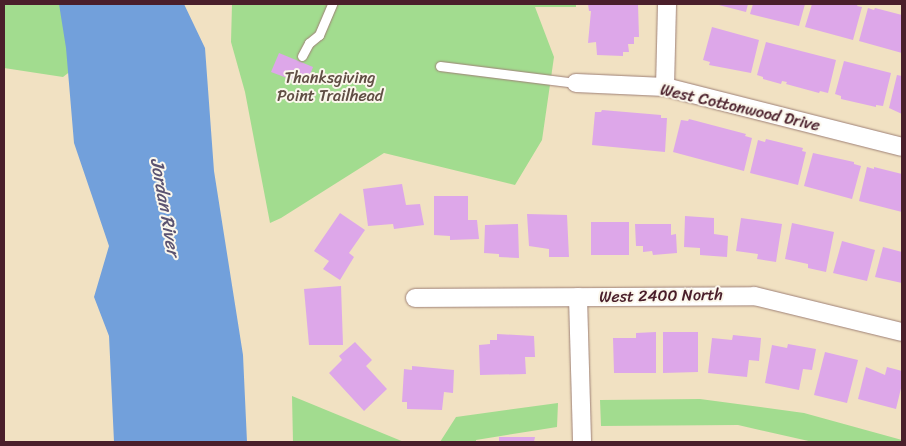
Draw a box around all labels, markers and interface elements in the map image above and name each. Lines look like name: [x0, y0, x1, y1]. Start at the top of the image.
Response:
park label: Thanksgiving Point Trailhead: [277, 68, 383, 106]
street label: West Cottonwood Drive: [658, 80, 822, 136]
water label: Jordan River: [146, 156, 184, 258]
street label: West 2400 North: [599, 285, 723, 307]

